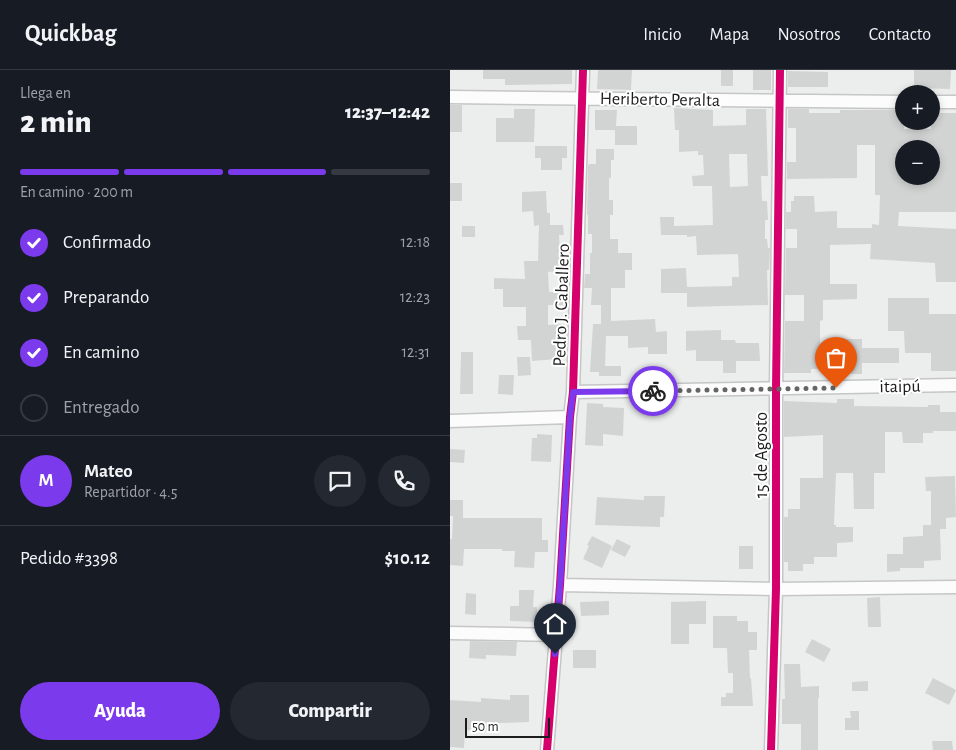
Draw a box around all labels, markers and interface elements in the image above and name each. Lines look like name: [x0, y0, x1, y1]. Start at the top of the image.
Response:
text: Quickbag: [25, 22, 117, 46]
text: Inicio: [643, 26, 682, 44]
text: Mapa: [710, 26, 749, 44]
text: Nosotros: [777, 26, 841, 44]
text: Contacto: [869, 26, 931, 44]
text: Llega en: [20, 85, 71, 101]
map controls: [895, 85, 940, 185]
button: +: [895, 85, 940, 130]
street label: Heriberto Peralta: [600, 90, 720, 110]
text: 12:37–12:42: [345, 103, 430, 122]
text: 2 min: [20, 106, 92, 138]
button: −: [895, 140, 940, 185]
text: En camino · 200 m: [20, 184, 133, 200]
icon: check: [20, 229, 48, 257]
text: Confirmado: [63, 233, 151, 252]
text: 12:18: [400, 234, 430, 250]
street label: Pedro J. Caballero: [551, 243, 573, 367]
icon: check: [20, 284, 48, 312]
text: Preparando: [63, 288, 149, 307]
text: 12:23: [400, 289, 430, 305]
pin: [815, 337, 857, 388]
icon: check: [20, 339, 48, 367]
text: En camino: [63, 343, 140, 362]
text: 12:31: [401, 344, 430, 360]
icon: bag: [822, 344, 850, 372]
courier: [628, 366, 678, 416]
icon: bike: [639, 377, 667, 405]
street label: itaipú: [879, 378, 921, 396]
text: Entregado: [63, 398, 139, 417]
street label: 15 de Agosto: [753, 412, 771, 498]
button: chat: [314, 455, 366, 507]
button: phone: [378, 455, 430, 507]
text: Mateo: [84, 462, 133, 481]
text: M: [38, 471, 54, 490]
text: Repartidor · 4.5: [84, 484, 177, 500]
text: Pedido #3398: [20, 549, 118, 568]
text: $10.12: [385, 549, 430, 568]
pin: [534, 603, 576, 654]
icon: home: [541, 610, 569, 638]
button: Ayuda: [20, 682, 220, 740]
button: Compartir: [230, 682, 430, 740]
scale bar: [465, 715, 550, 738]
text: 50 m: [472, 720, 499, 734]

